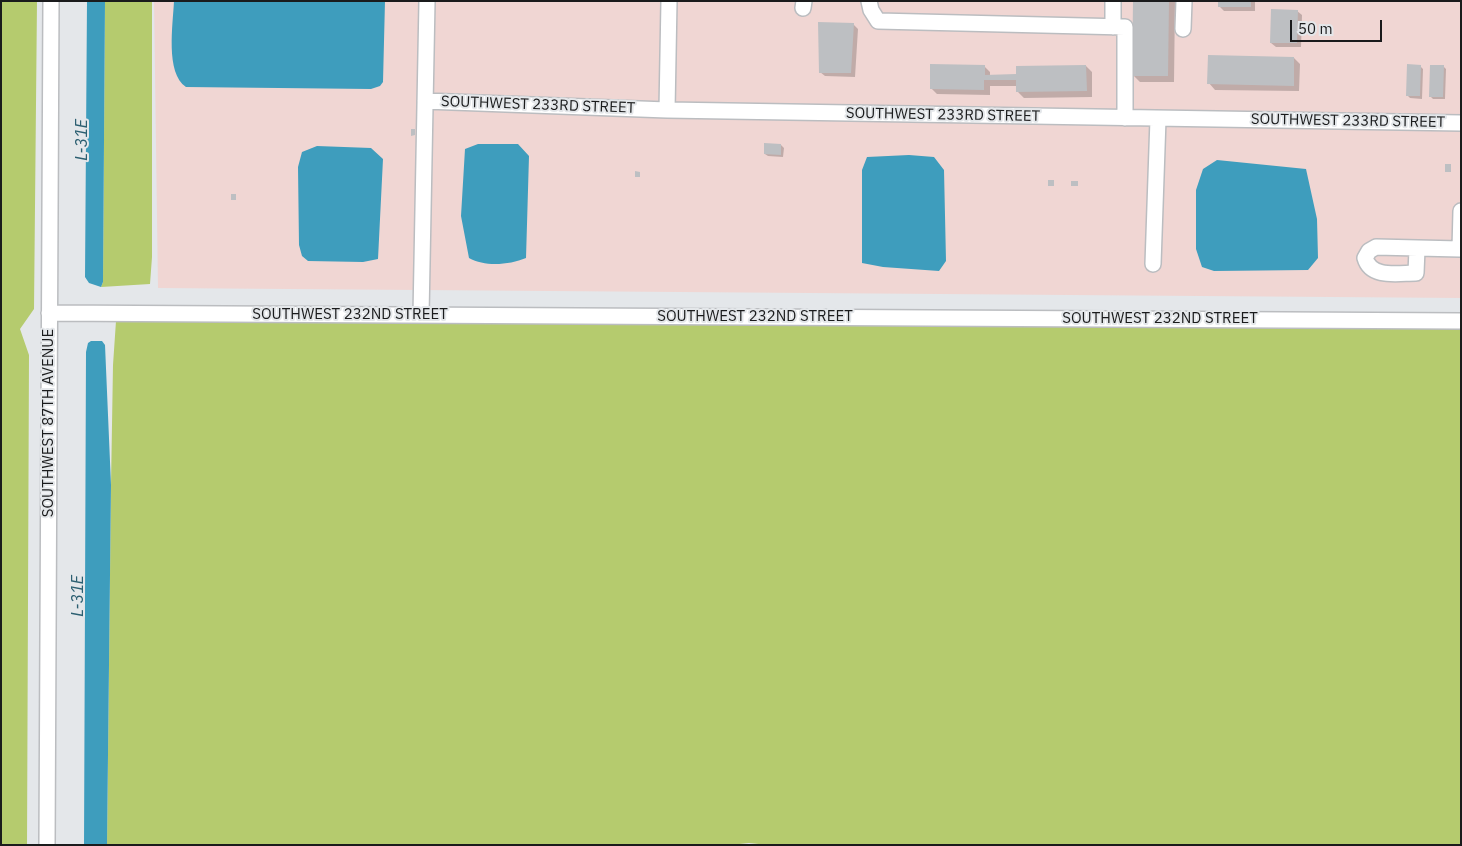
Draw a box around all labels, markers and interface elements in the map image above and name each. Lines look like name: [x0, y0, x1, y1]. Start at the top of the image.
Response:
scale bar: [1292, 10, 1384, 42]
text: 50 m: [1298, 19, 1333, 38]
street label: SOUTHWEST 233RD STREET: [441, 93, 635, 117]
street label: SOUTHWEST 233RD STREET: [846, 104, 1040, 126]
street label: SOUTHWEST 233RD STREET: [1251, 110, 1445, 132]
water label: L-31E: [72, 119, 92, 161]
street label: SOUTHWEST 232ND STREET: [252, 306, 448, 324]
street label: SOUTHWEST 232ND STREET: [657, 308, 853, 326]
street label: SOUTHWEST 232ND STREET: [1062, 310, 1258, 328]
street label: SOUTHWEST 87TH AVENUE: [40, 329, 58, 517]
water label: L-31E: [68, 575, 88, 617]

